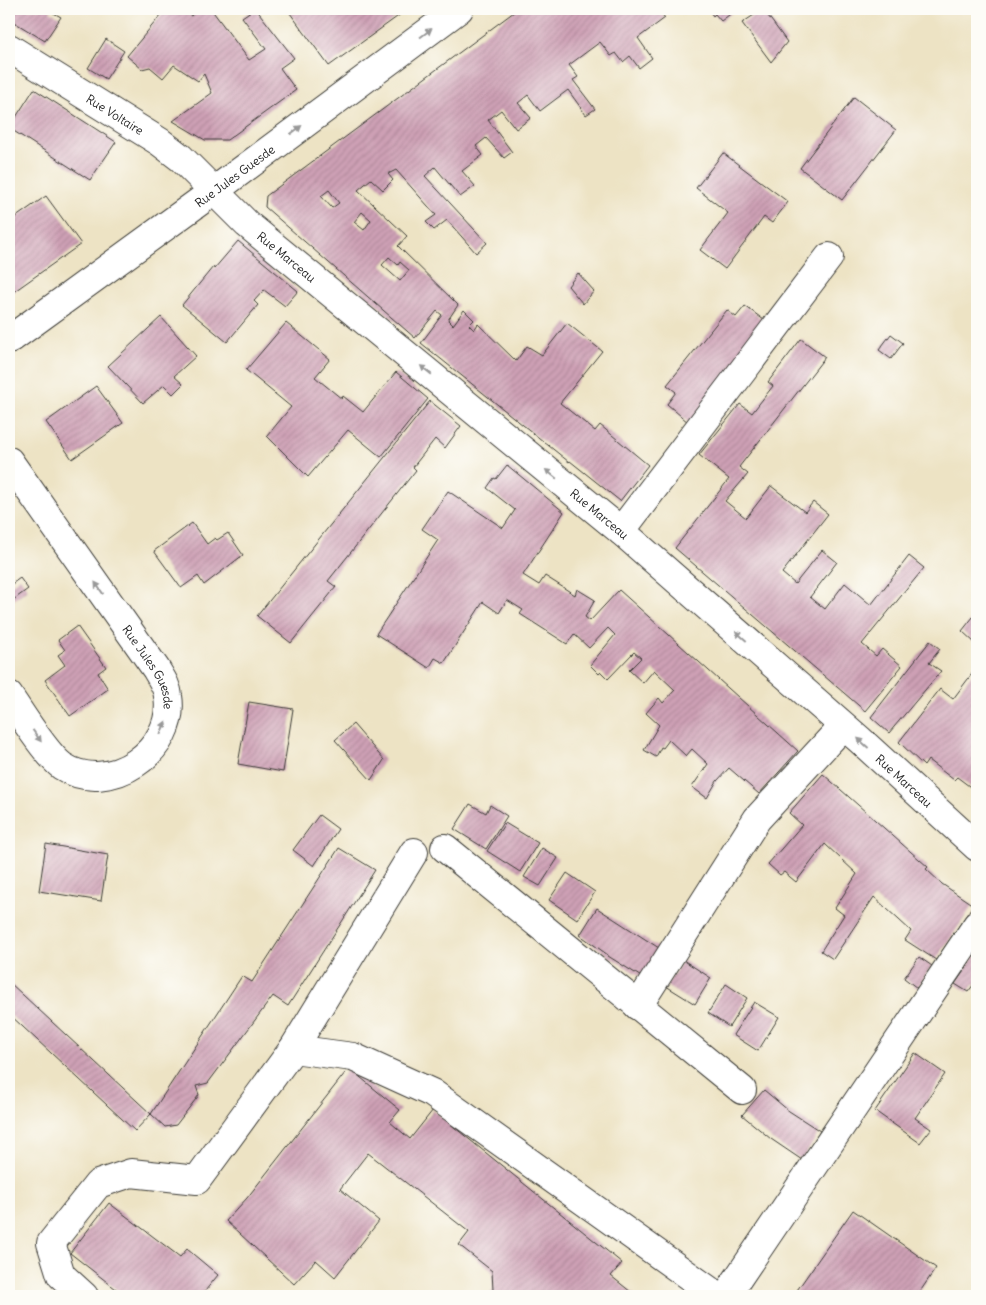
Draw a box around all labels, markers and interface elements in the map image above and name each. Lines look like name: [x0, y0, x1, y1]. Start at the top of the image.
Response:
one-way arrow: [419, 28, 433, 38]
street label: Rue Voltaire: [84, 91, 147, 138]
one-way arrow: [289, 125, 303, 135]
street label: Rue Jules Guesde: [192, 141, 277, 210]
street label: Rue Marceau: [254, 228, 319, 285]
one-way arrow: [419, 365, 432, 376]
one-way arrow: [545, 468, 558, 479]
street label: Rue Marceau: [567, 485, 632, 542]
one-way arrow: [94, 581, 104, 595]
street label: Rue Jules Guesde: [120, 622, 176, 709]
one-way arrow: [735, 631, 748, 642]
one-way arrow: [160, 721, 167, 736]
one-way arrow: [32, 729, 42, 743]
one-way arrow: [857, 738, 870, 749]
street label: Rue Marceau: [873, 751, 936, 810]

